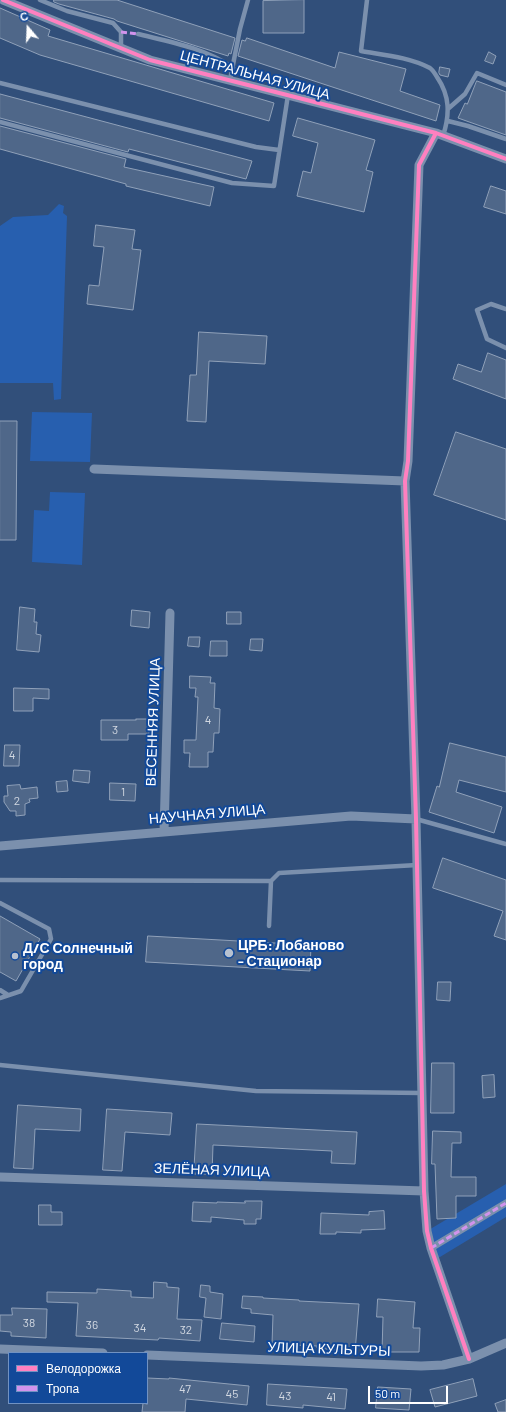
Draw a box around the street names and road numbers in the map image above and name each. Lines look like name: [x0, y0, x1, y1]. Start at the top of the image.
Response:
street label: ЦЕНТРАЛЬНАЯ УЛИЦА: [178, 47, 332, 103]
street label: ВЕСЕННЯЯ УЛИЦА: [142, 657, 164, 787]
street label: НАУЧНАЯ УЛИЦА: [148, 801, 266, 827]
street label: ЗЕЛЁНАЯ УЛИЦА: [154, 1160, 270, 1180]
street label: УЛИЦА КУЛЬТУРЫ: [267, 1338, 391, 1360]

